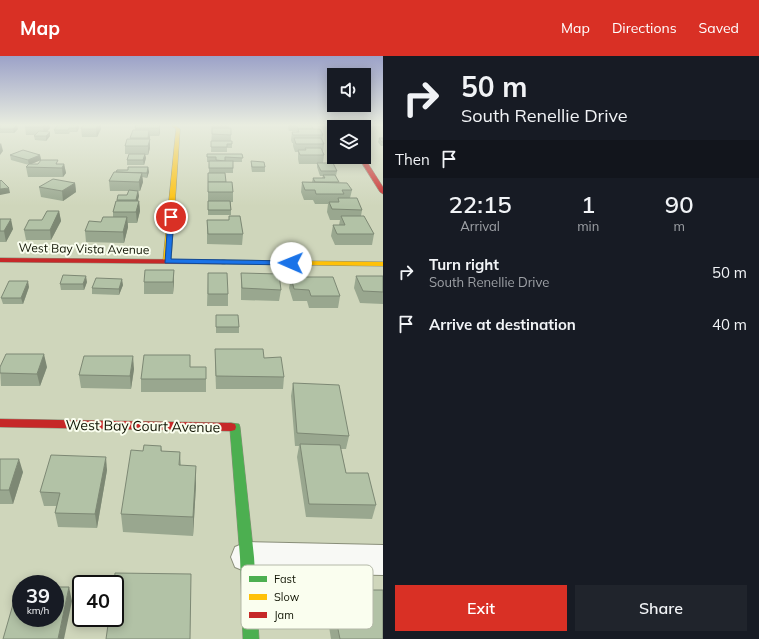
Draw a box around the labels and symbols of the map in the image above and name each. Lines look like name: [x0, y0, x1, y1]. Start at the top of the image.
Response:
pin: [154, 200, 188, 234]
street label: West Bay Vista Avenue: [19, 240, 149, 257]
position arrow: [270, 242, 312, 284]
street label: West Bay Court Avenue: [66, 416, 220, 436]
legend: [241, 565, 373, 629]
text: Fast: [274, 572, 296, 586]
speed limit sign: 40: [72, 575, 124, 627]
text: Slow: [274, 590, 300, 604]
text: Jam: [274, 608, 294, 622]

